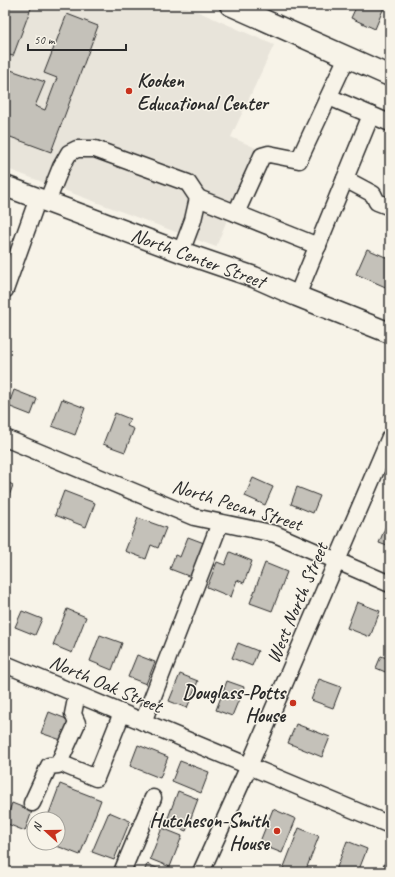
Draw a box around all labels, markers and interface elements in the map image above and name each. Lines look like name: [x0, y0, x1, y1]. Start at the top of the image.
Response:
scale bar: [28, 26, 126, 52]
text: 50 m: [34, 32, 56, 48]
place label: Kooken Educational Center: [137, 68, 271, 116]
marker: Kooken Educational Center: [124, 86, 134, 96]
street label: North Center Street: [128, 222, 272, 295]
street label: North Pecan Street: [169, 473, 307, 537]
street label: West North Street: [260, 537, 334, 667]
street label: North Oak Street: [46, 649, 168, 720]
place label: Douglass-Potts House: [182, 680, 287, 728]
marker: Douglass-Potts House: [288, 698, 298, 708]
place label: Hutcheson-Smith House: [149, 808, 270, 856]
north arrow: [26, 811, 66, 851]
text: N: [29, 820, 45, 833]
marker: Hutcheson-Smith House: [272, 826, 282, 836]

